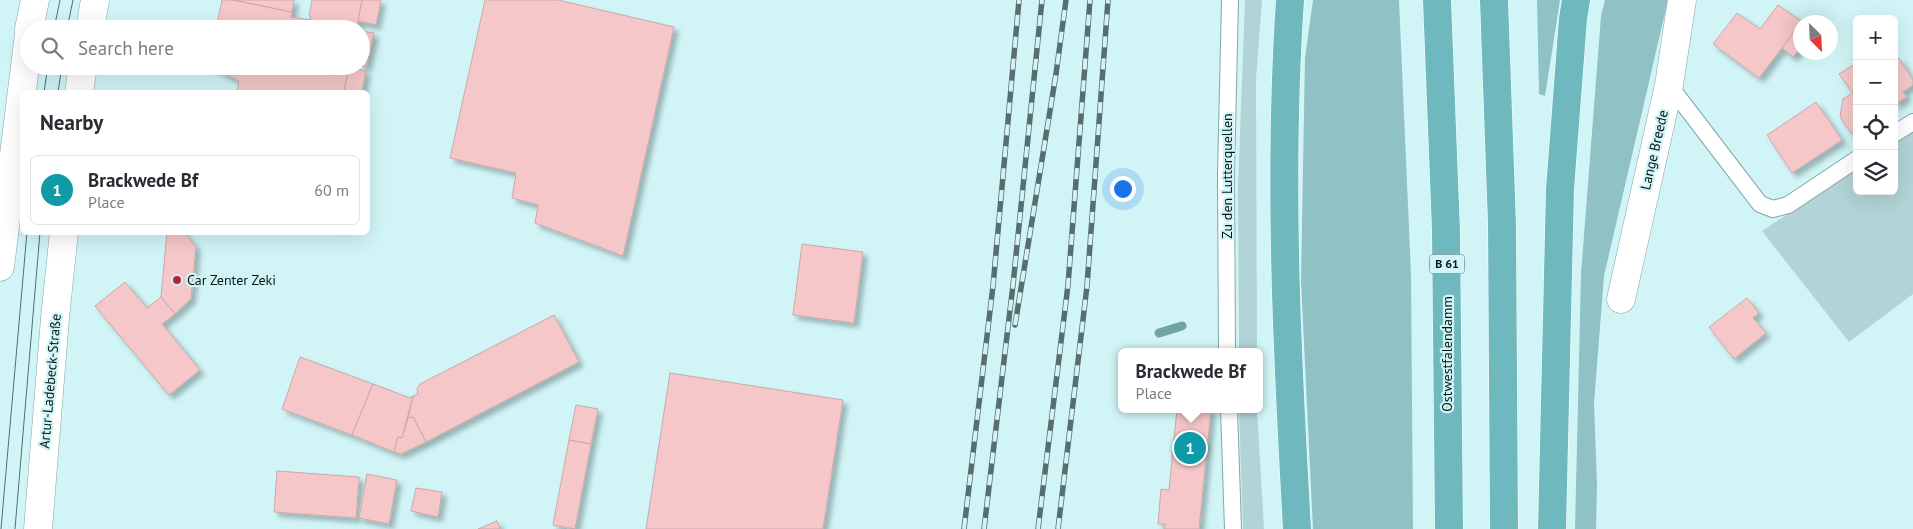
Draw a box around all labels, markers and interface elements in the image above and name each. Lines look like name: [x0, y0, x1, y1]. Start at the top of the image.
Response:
north arrow: [1793, 15, 1838, 60]
map controls: [1853, 15, 1898, 195]
button: +: [1853, 15, 1898, 60]
search box: [20, 20, 370, 75]
icon: search: [38, 34, 66, 62]
text: Search here: [78, 36, 174, 60]
button: −: [1853, 60, 1898, 105]
button: locate: [1853, 105, 1898, 150]
street label: Lange Breede: [1636, 108, 1672, 192]
text: Nearby: [40, 109, 103, 136]
street label: Zu den Lutterquellen: [1218, 113, 1236, 239]
button: layers: [1853, 150, 1898, 195]
text: Brackwede Bf: [88, 168, 198, 192]
your location: [1110, 176, 1136, 202]
text: 1: [52, 180, 62, 200]
text: 60 m: [314, 180, 349, 200]
text: Place: [88, 192, 125, 212]
road number: B 61: [1430, 254, 1464, 274]
place label: Car Zenter Zeki: [187, 271, 276, 289]
marker: Car Zenter Zeki: [171, 274, 183, 286]
street label: Ostwestfalendamm: [1438, 296, 1456, 412]
street label: Artur-Ladebeck-Straße: [35, 313, 65, 449]
popup: [1118, 348, 1263, 413]
text: Brackwede Bf: [1135, 359, 1246, 383]
text: Place: [1135, 383, 1172, 403]
pin: 1: [1174, 429, 1206, 467]

